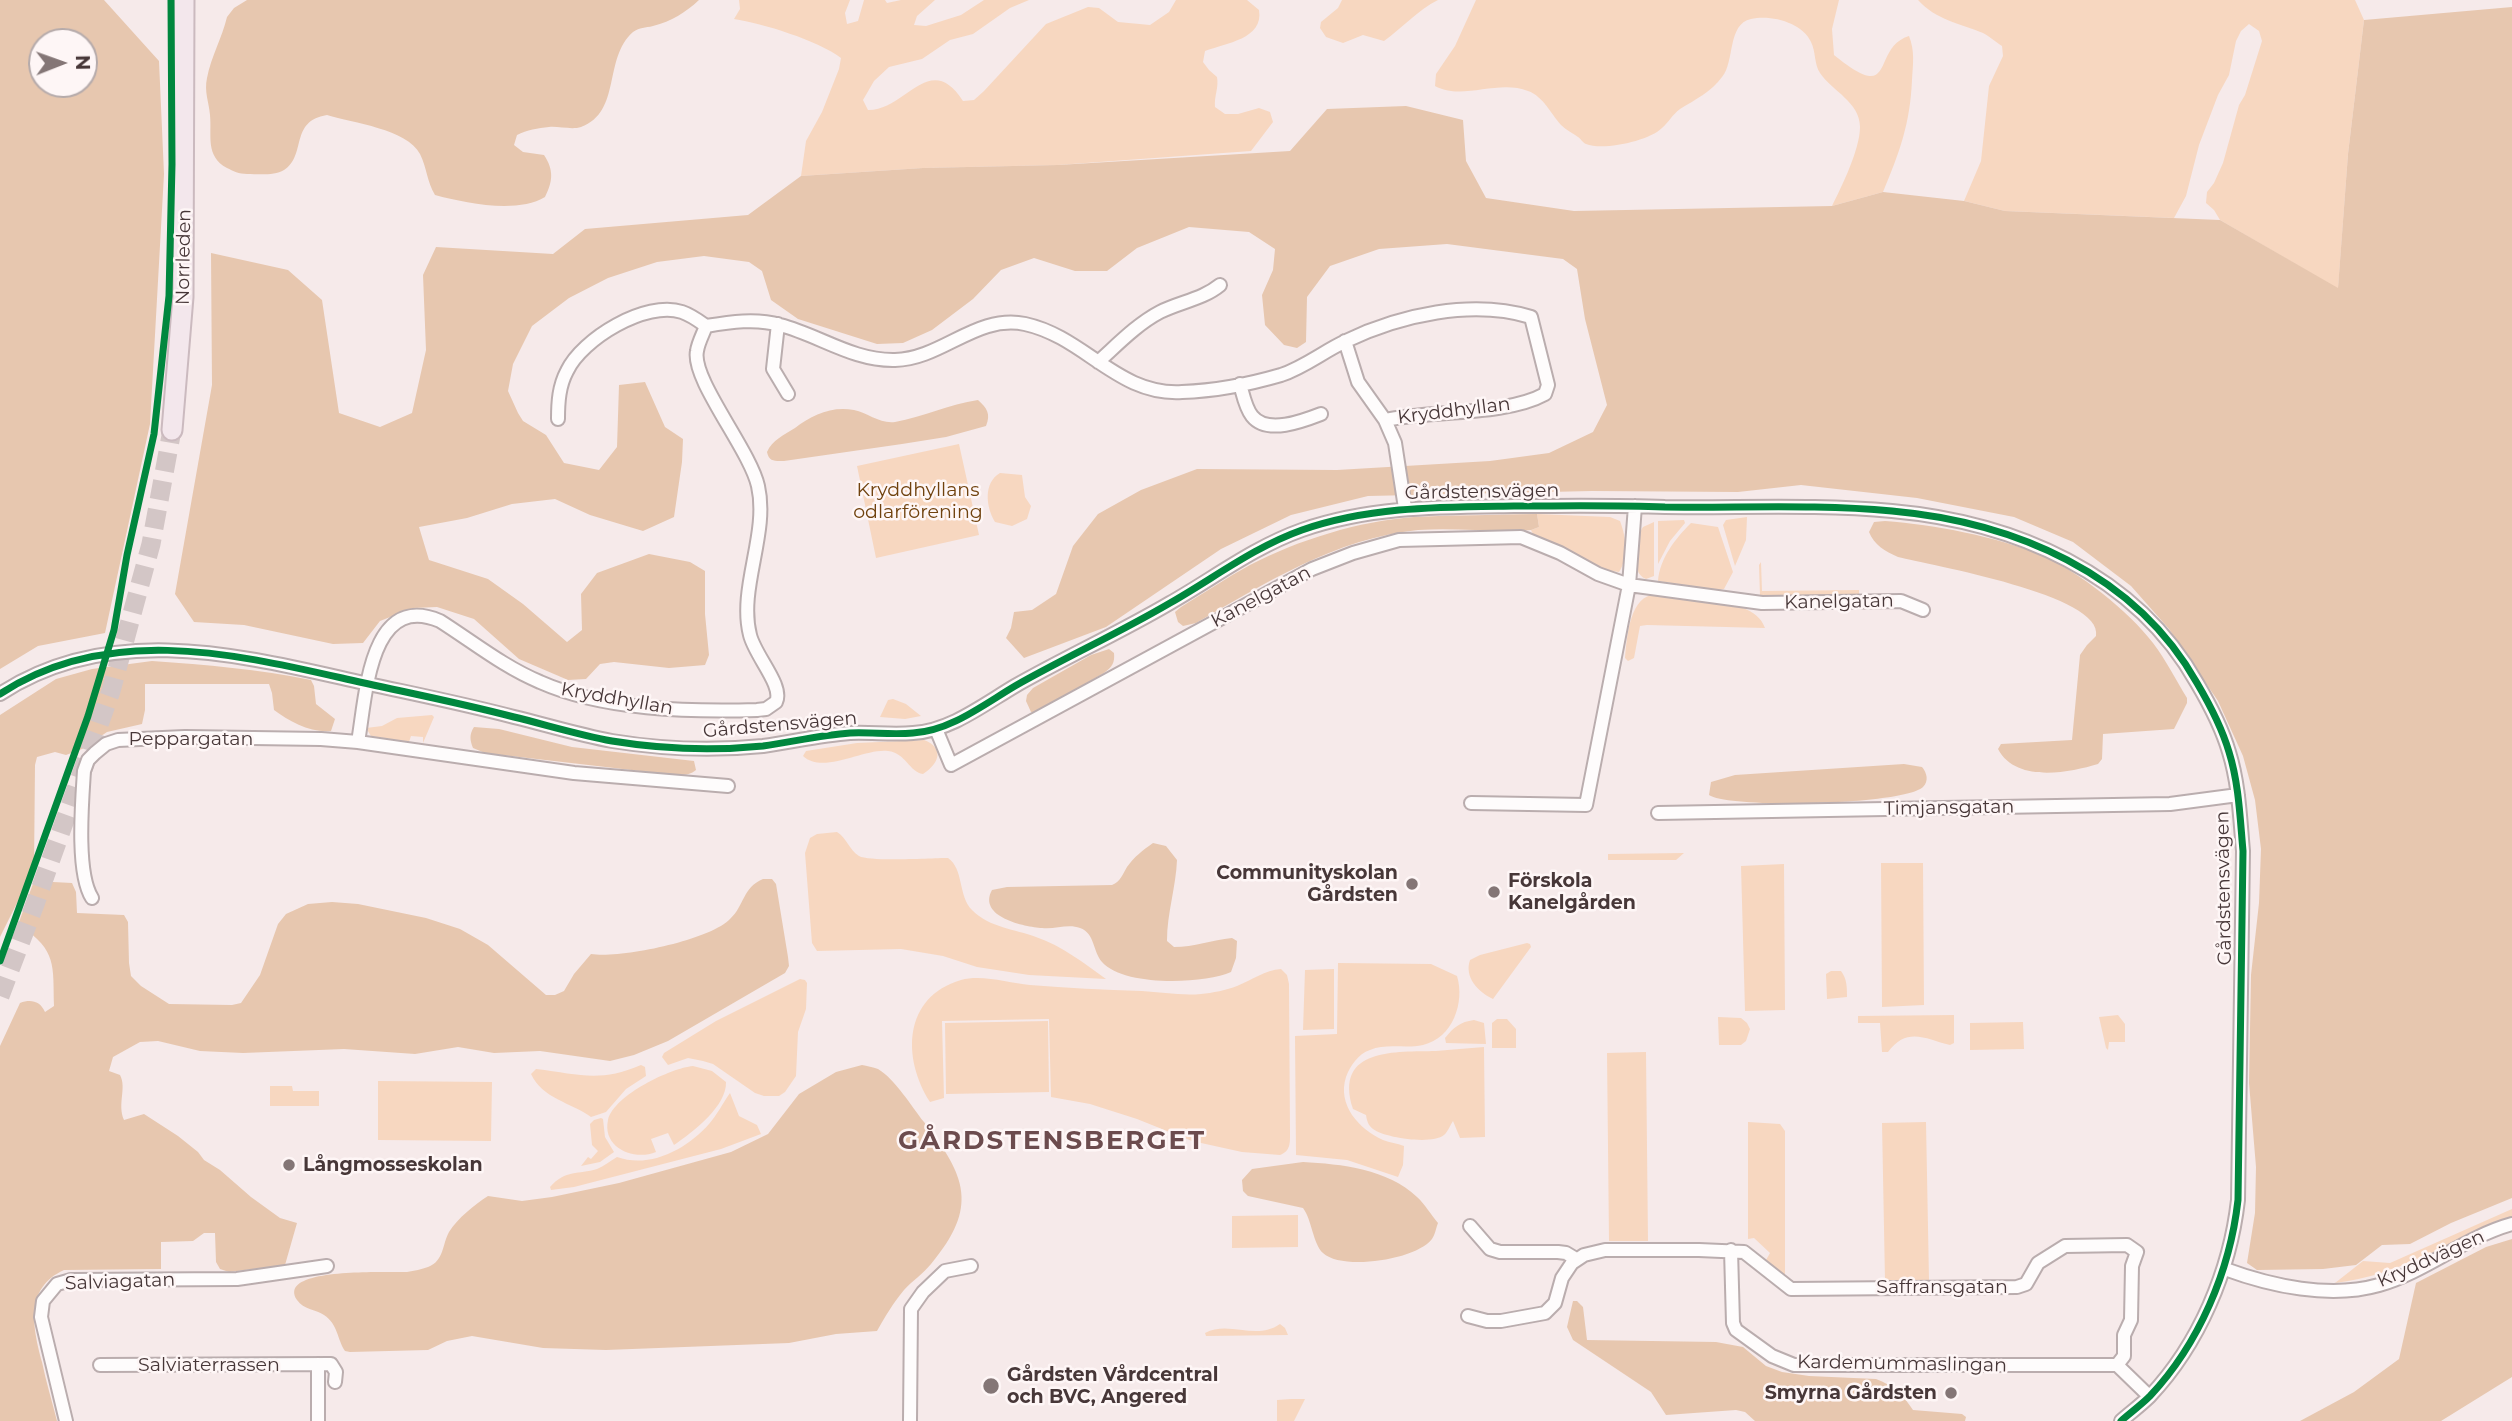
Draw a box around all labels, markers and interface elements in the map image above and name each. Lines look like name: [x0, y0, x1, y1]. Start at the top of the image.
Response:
north arrow: [28, 28, 98, 98]
text: N: [71, 55, 94, 71]
street label: Norrleden: [172, 209, 196, 305]
street label: Kryddhyllan: [1396, 393, 1512, 429]
park label: Kryddhyllans odlarförening: [853, 479, 983, 523]
street label: Gårdstensvägen: [1404, 479, 1560, 505]
street label: Kanelgatan: [1207, 561, 1315, 633]
street label: Kanelgatan: [1784, 590, 1894, 614]
street label: Kryddhyllan: [559, 678, 675, 720]
street label: Gårdstensvägen: [702, 707, 858, 743]
street label: Peppargatan: [129, 728, 253, 750]
street label: Timjansgatan: [1884, 795, 2014, 821]
street label: Gårdstensvägen: [2211, 810, 2237, 966]
place label: Communityskolan Gårdsten: [1216, 862, 1398, 906]
place label: Förskola Kanelgården: [1508, 870, 1636, 914]
marker: Communityskolan Gårdsten: [1404, 876, 1420, 892]
marker: Förskola Kanelgården: [1486, 884, 1502, 900]
district label: GÅRDSTENSBERGET: [900, 1125, 1204, 1157]
place label: Långmosseskolan: [303, 1154, 483, 1176]
marker: Långmosseskolan: [281, 1157, 297, 1173]
street label: Kryddvägen: [2374, 1225, 2488, 1293]
street label: Salviagatan: [65, 1269, 175, 1295]
street label: Saffransgatan: [1876, 1276, 2008, 1298]
street label: Kardemummaslingan: [1797, 1351, 2007, 1377]
street label: Salviaterrassen: [138, 1354, 280, 1376]
place label: Gårdsten Vårdcentral och BVC, Angered: [1007, 1364, 1218, 1408]
marker: Gårdsten Vårdcentral och BVC, Angered: [981, 1376, 1001, 1396]
place label: Smyrna Gårdsten: [1765, 1382, 1937, 1404]
marker: Smyrna Gårdsten: [1943, 1385, 1959, 1401]

